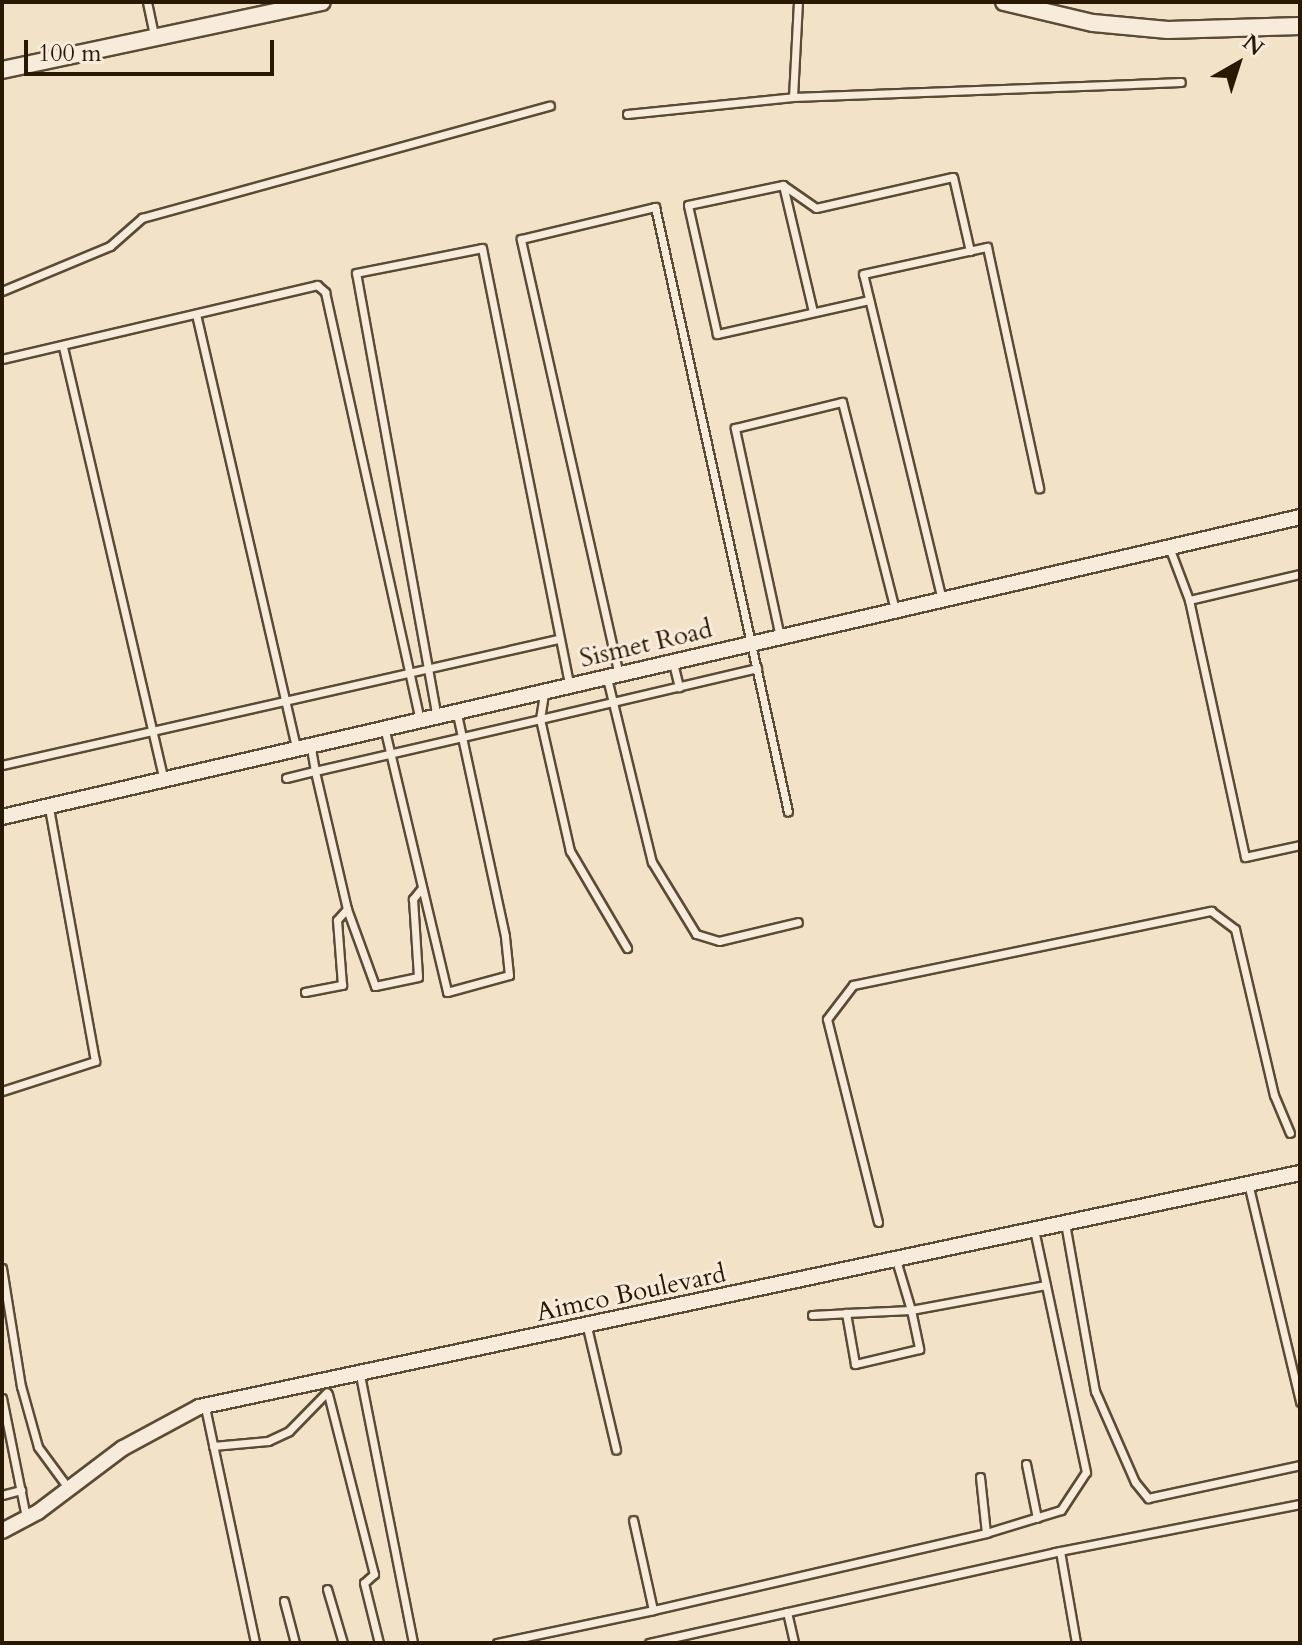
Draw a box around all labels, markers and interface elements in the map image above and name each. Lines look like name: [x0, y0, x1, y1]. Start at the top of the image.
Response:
scale bar: [28, 24, 278, 74]
north arrow: [1198, 24, 1278, 104]
text: N: [1236, 28, 1270, 63]
text: 100 m: [38, 37, 102, 70]
street label: Sismet Road: [577, 614, 715, 674]
street label: Aimco Boulevard: [533, 1258, 729, 1328]

